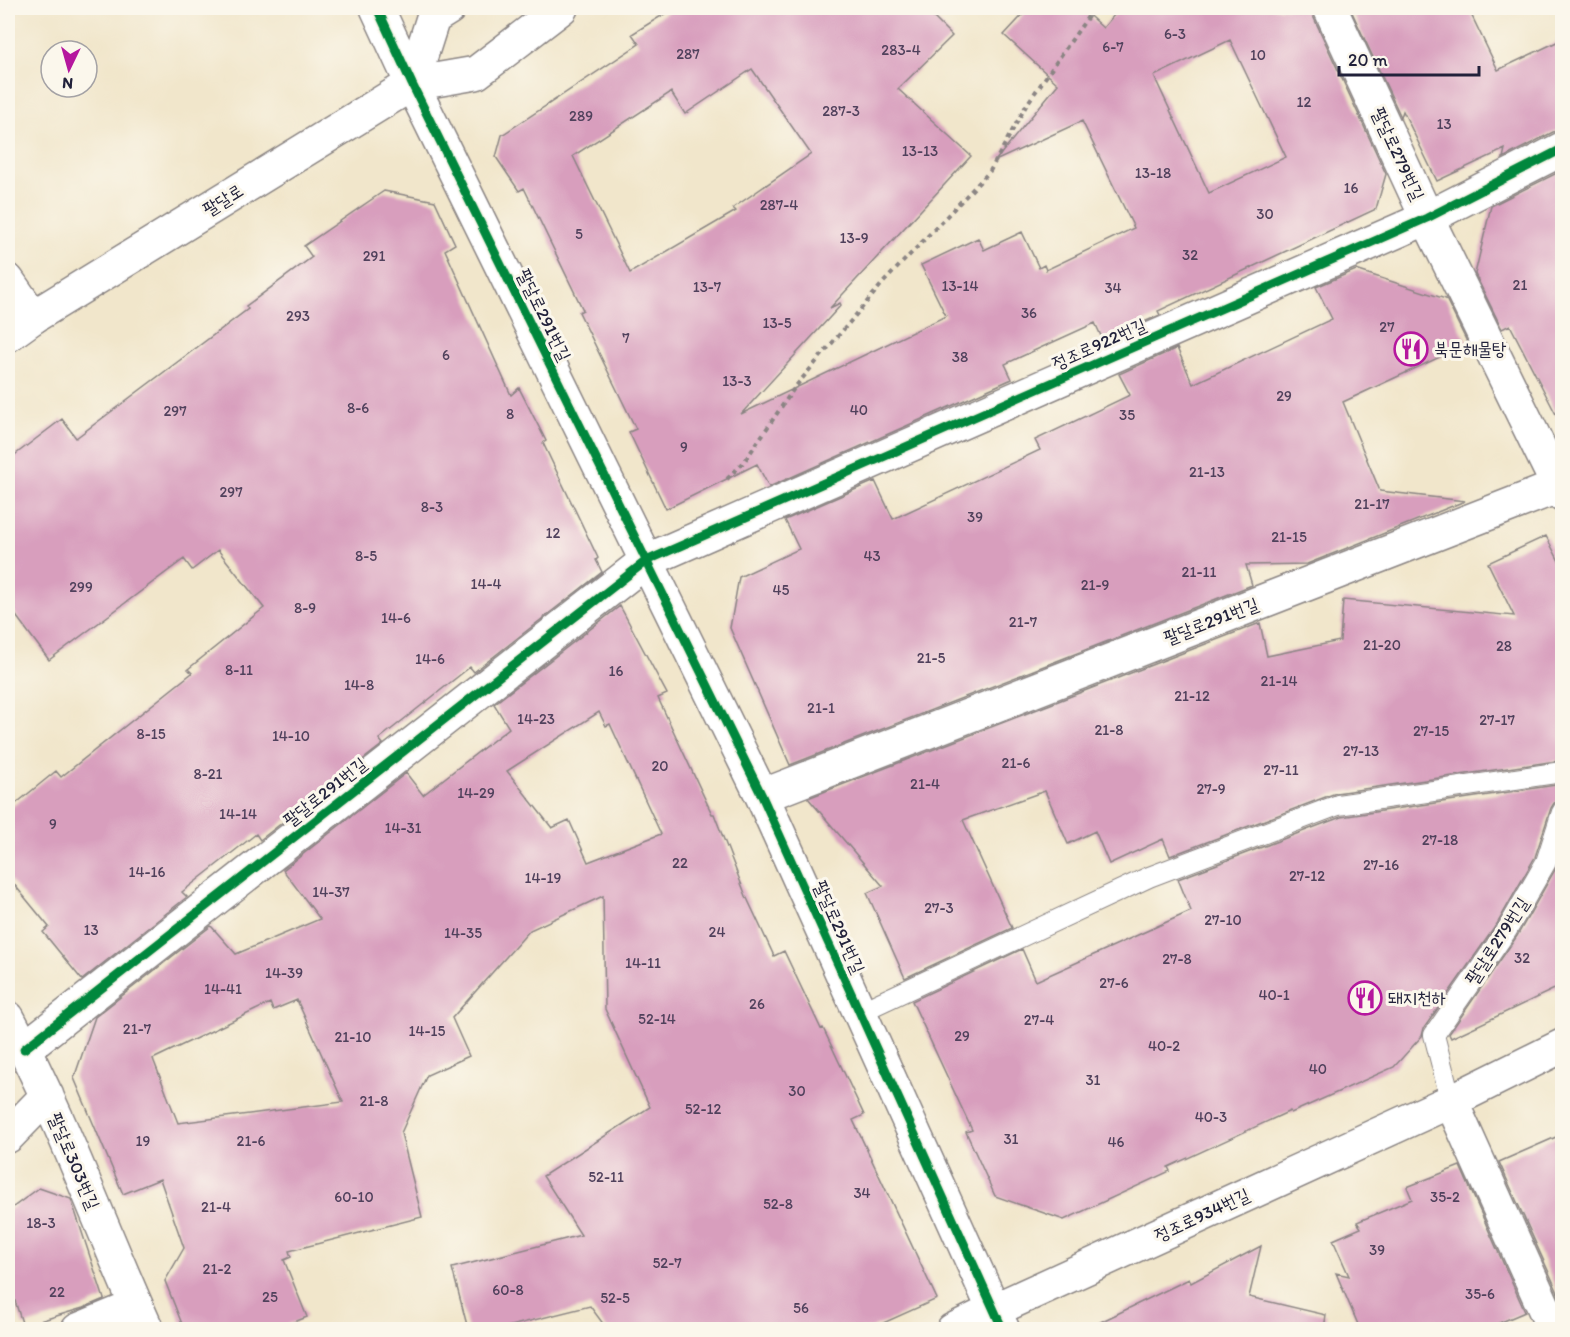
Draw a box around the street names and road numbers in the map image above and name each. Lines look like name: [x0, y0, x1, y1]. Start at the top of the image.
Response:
street label: 팔달로279번길: [1367, 104, 1429, 205]
street label: 팔달로: [199, 179, 247, 221]
street label: 팔달로291번길: [512, 265, 576, 365]
street label: 정조로922번길: [1048, 313, 1150, 375]
street label: 팔달로291번길: [1161, 593, 1262, 649]
street label: 팔달로291번길: [279, 752, 371, 831]
street label: 팔달로291번길: [809, 877, 870, 977]
street label: 팔달로279번길: [1460, 893, 1534, 989]
street label: 팔달로303번길: [44, 1109, 104, 1213]
street label: 정조로934번길: [1151, 1183, 1254, 1247]

